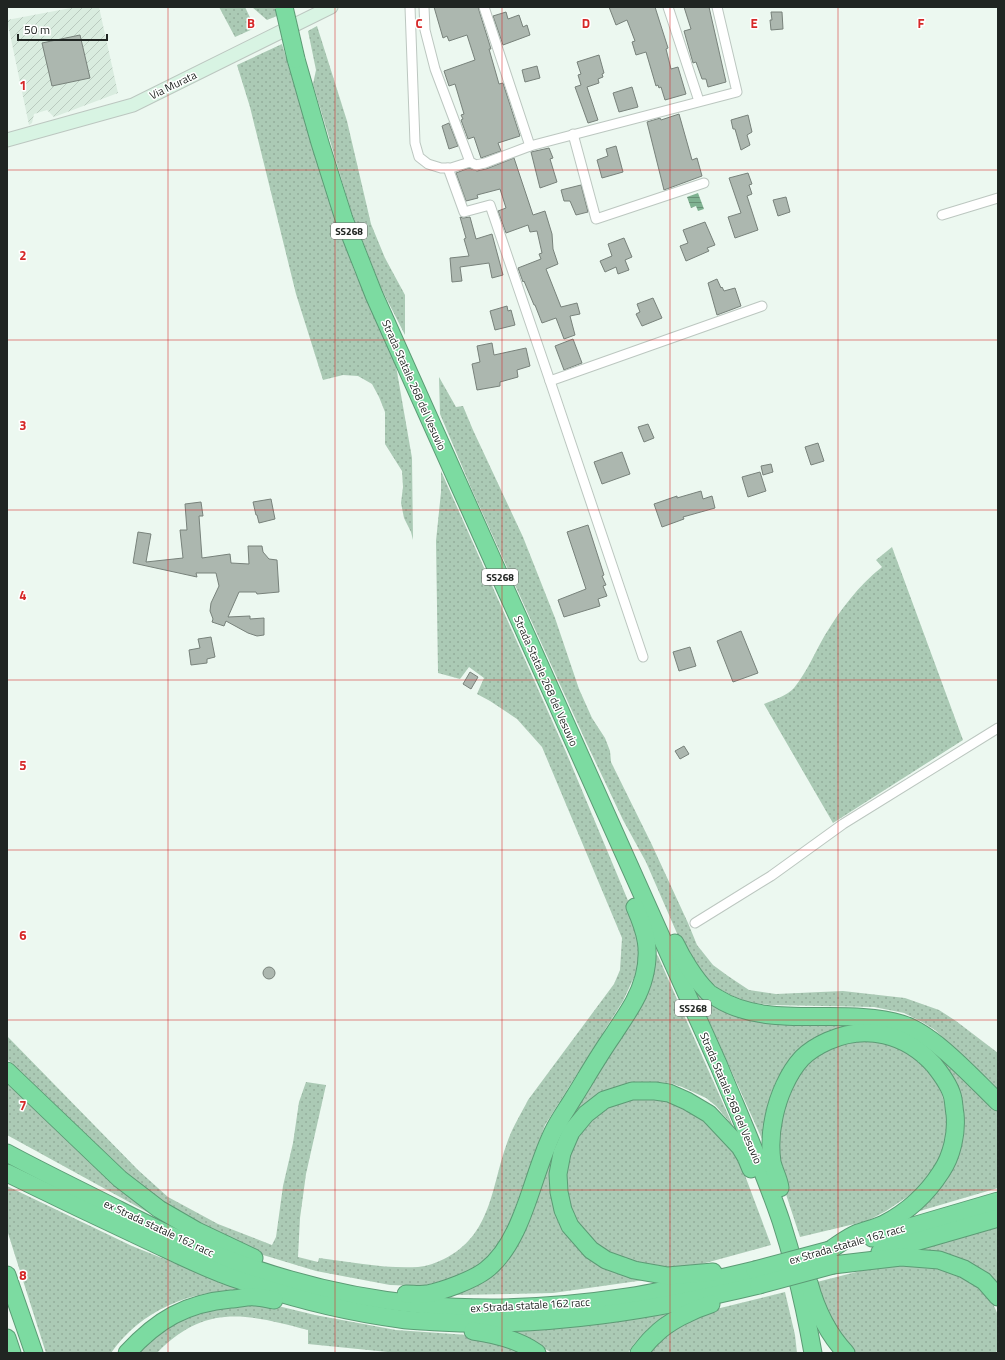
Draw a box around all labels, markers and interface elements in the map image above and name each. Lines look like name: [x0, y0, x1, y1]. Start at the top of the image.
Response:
text: B: [247, 13, 255, 33]
text: C: [415, 13, 423, 33]
text: D: [582, 13, 590, 33]
text: E: [750, 13, 758, 33]
text: F: [918, 13, 925, 33]
scale bar: [18, 16, 107, 42]
text: 50 m: [24, 20, 50, 39]
street label: Via Murata: [147, 67, 200, 103]
text: 1: [19, 75, 27, 95]
road number: SS268: [331, 223, 367, 239]
text: 2: [19, 245, 27, 265]
street label: Strada Statale 268 del Vesuvio: [378, 317, 450, 453]
text: 3: [19, 415, 27, 435]
road number: SS268: [482, 569, 518, 585]
text: 4: [19, 585, 27, 605]
street label: Strada Statale 268 del Vesuvio: [510, 613, 582, 749]
text: 5: [19, 755, 27, 775]
text: 6: [19, 925, 27, 945]
road number: SS268: [675, 1000, 711, 1016]
street label: Strada Statale 268 del Vesuvio: [696, 1030, 766, 1166]
text: 7: [19, 1095, 27, 1115]
street label: ex Strada statale 162 racc: [101, 1195, 217, 1261]
street label: ex Strada statale 162 racc: [787, 1220, 907, 1268]
text: 8: [19, 1265, 27, 1285]
street label: ex Strada statale 162 racc: [470, 1294, 590, 1316]

